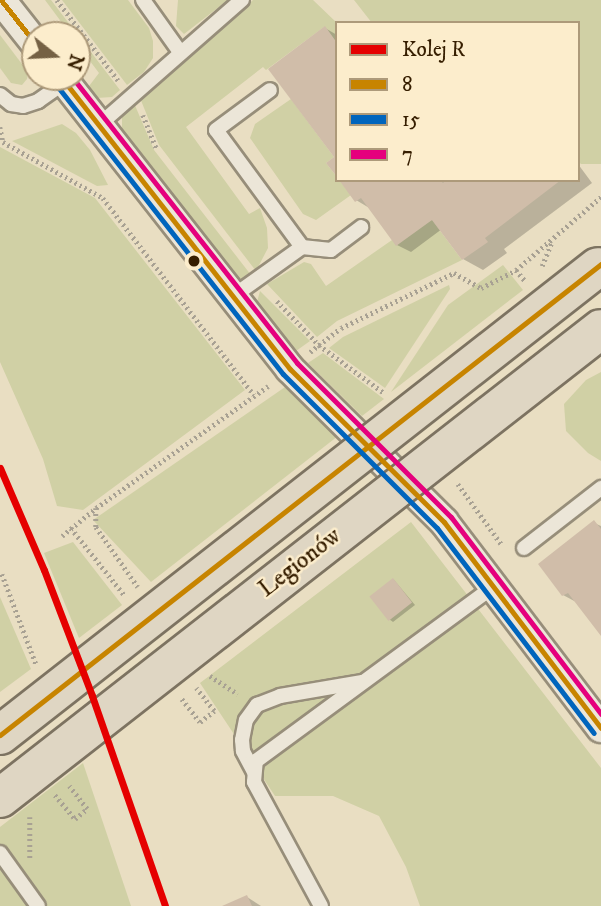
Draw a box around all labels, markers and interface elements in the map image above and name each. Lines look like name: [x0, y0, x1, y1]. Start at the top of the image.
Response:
north arrow: [21, 21, 91, 91]
legend: [335, 21, 580, 182]
text: Kolej R: [402, 37, 465, 63]
text: N: [61, 51, 88, 73]
text: 8: [402, 72, 413, 98]
text: 15: [402, 107, 420, 133]
text: 7: [402, 142, 413, 168]
unlabelled marker: [187, 254, 201, 268]
street label: Legionów: [253, 522, 347, 604]

